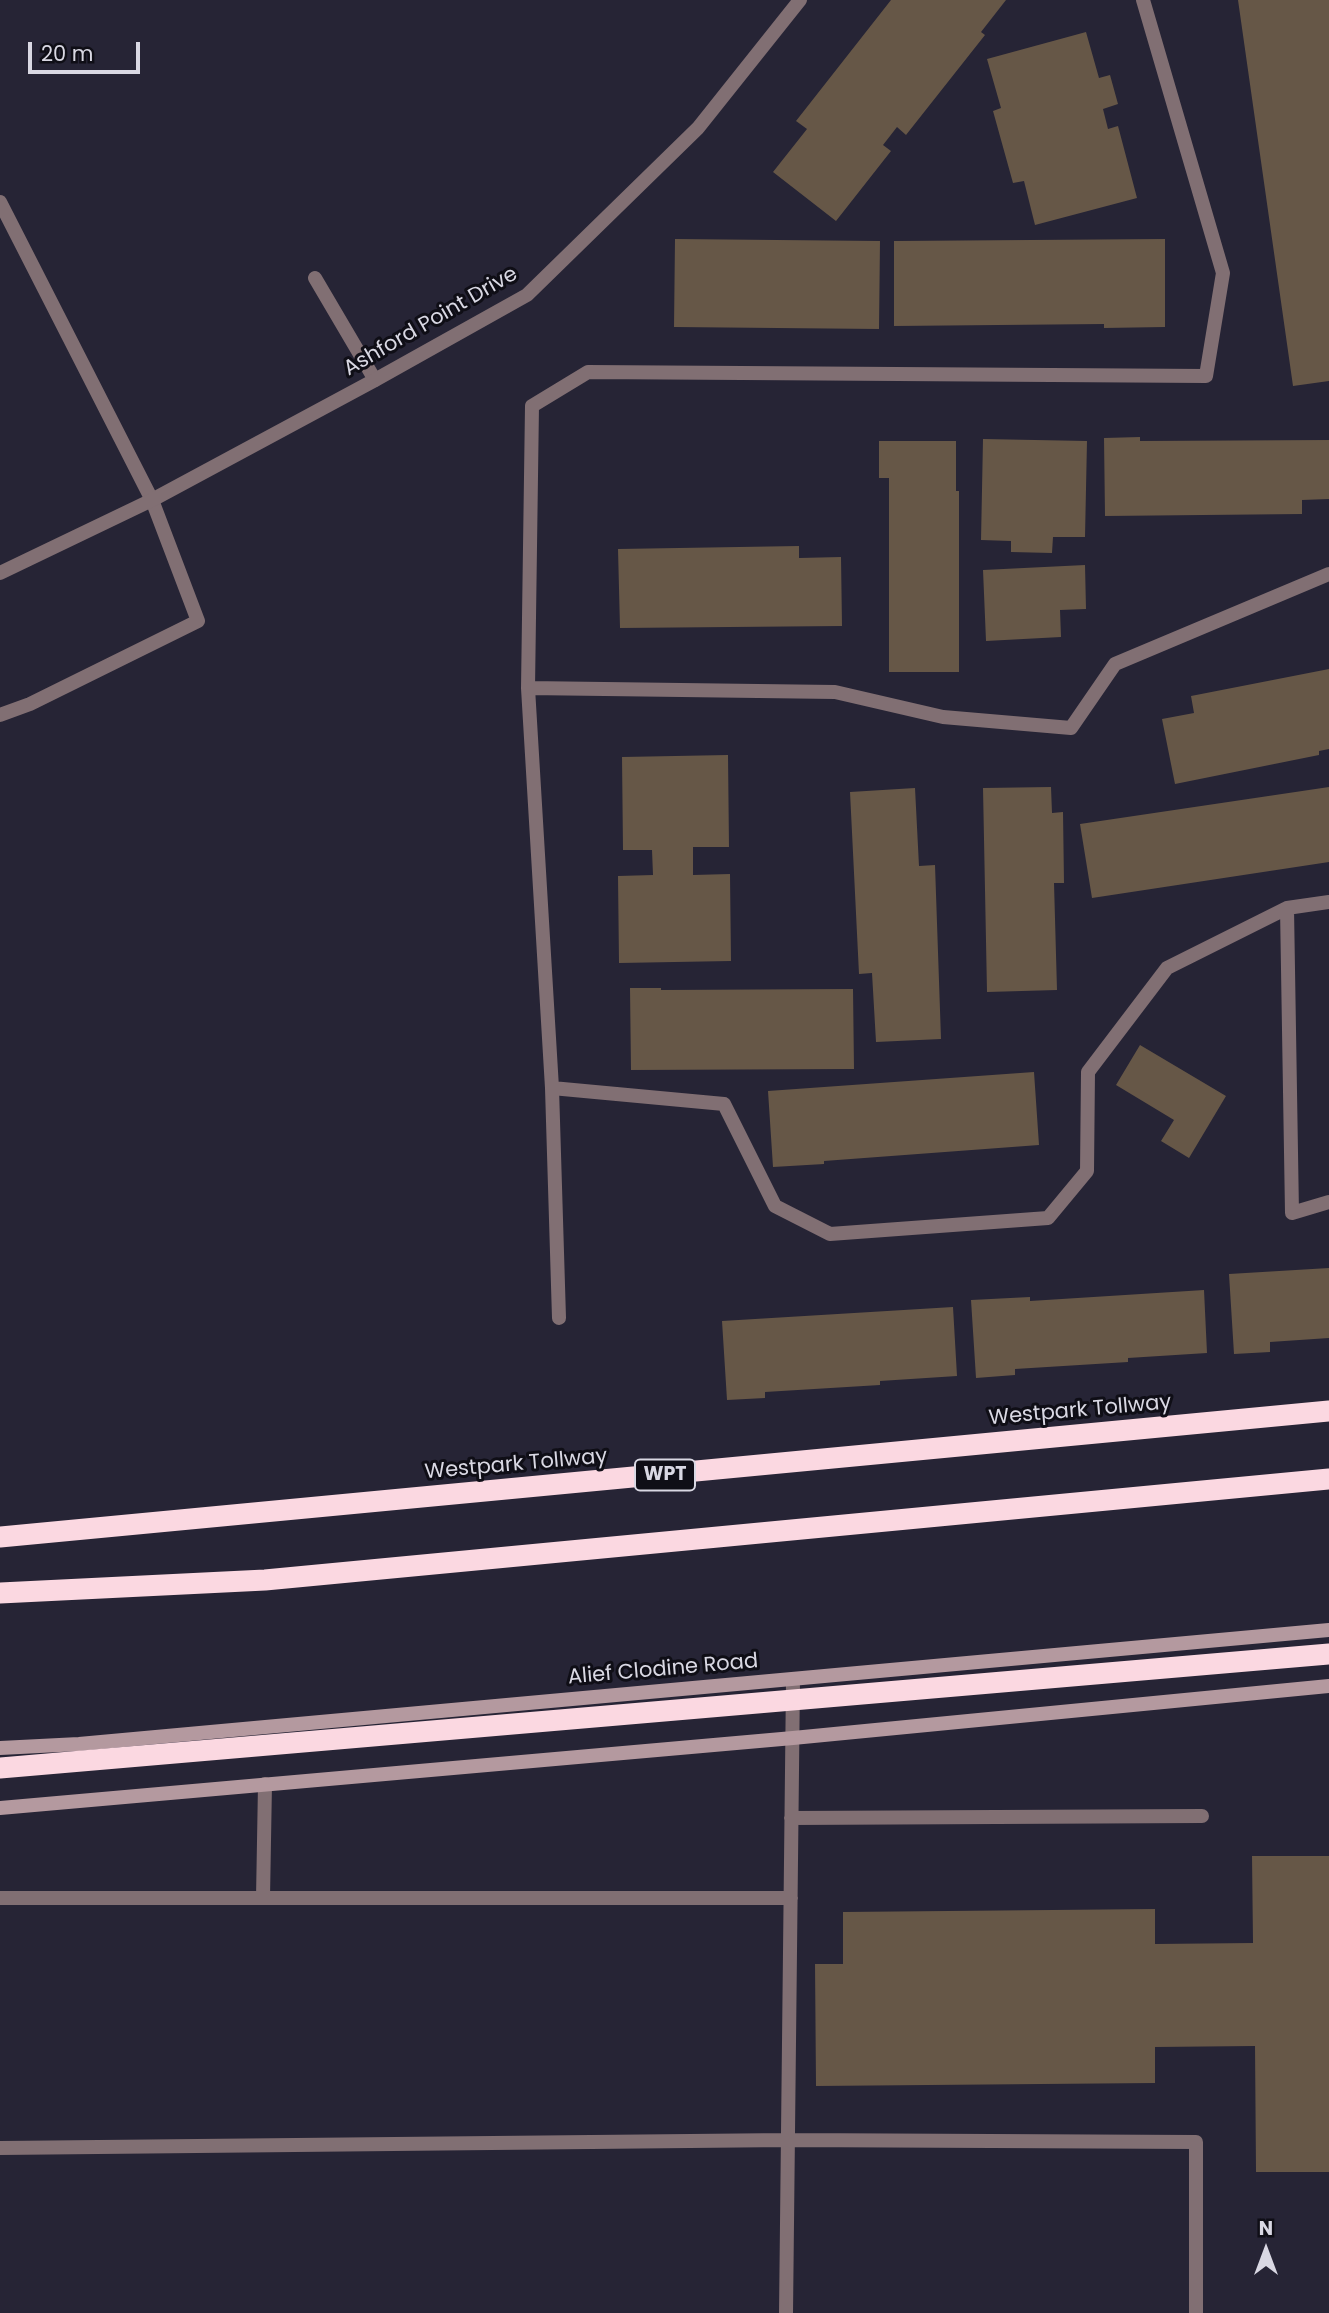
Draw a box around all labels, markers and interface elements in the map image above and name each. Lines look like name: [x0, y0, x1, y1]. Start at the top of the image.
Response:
scale bar: [32, 28, 144, 72]
text: 20 m: [41, 39, 94, 68]
street label: Ashford Point Drive: [340, 262, 522, 382]
street label: Westpark Tollway: [988, 1390, 1172, 1432]
street label: Westpark Tollway: [424, 1444, 608, 1486]
road number: WPT: [635, 1460, 695, 1490]
street label: Alief Clodine Road: [567, 1649, 759, 1691]
north arrow: [1231, 2215, 1301, 2285]
text: N: [1259, 2215, 1273, 2242]

